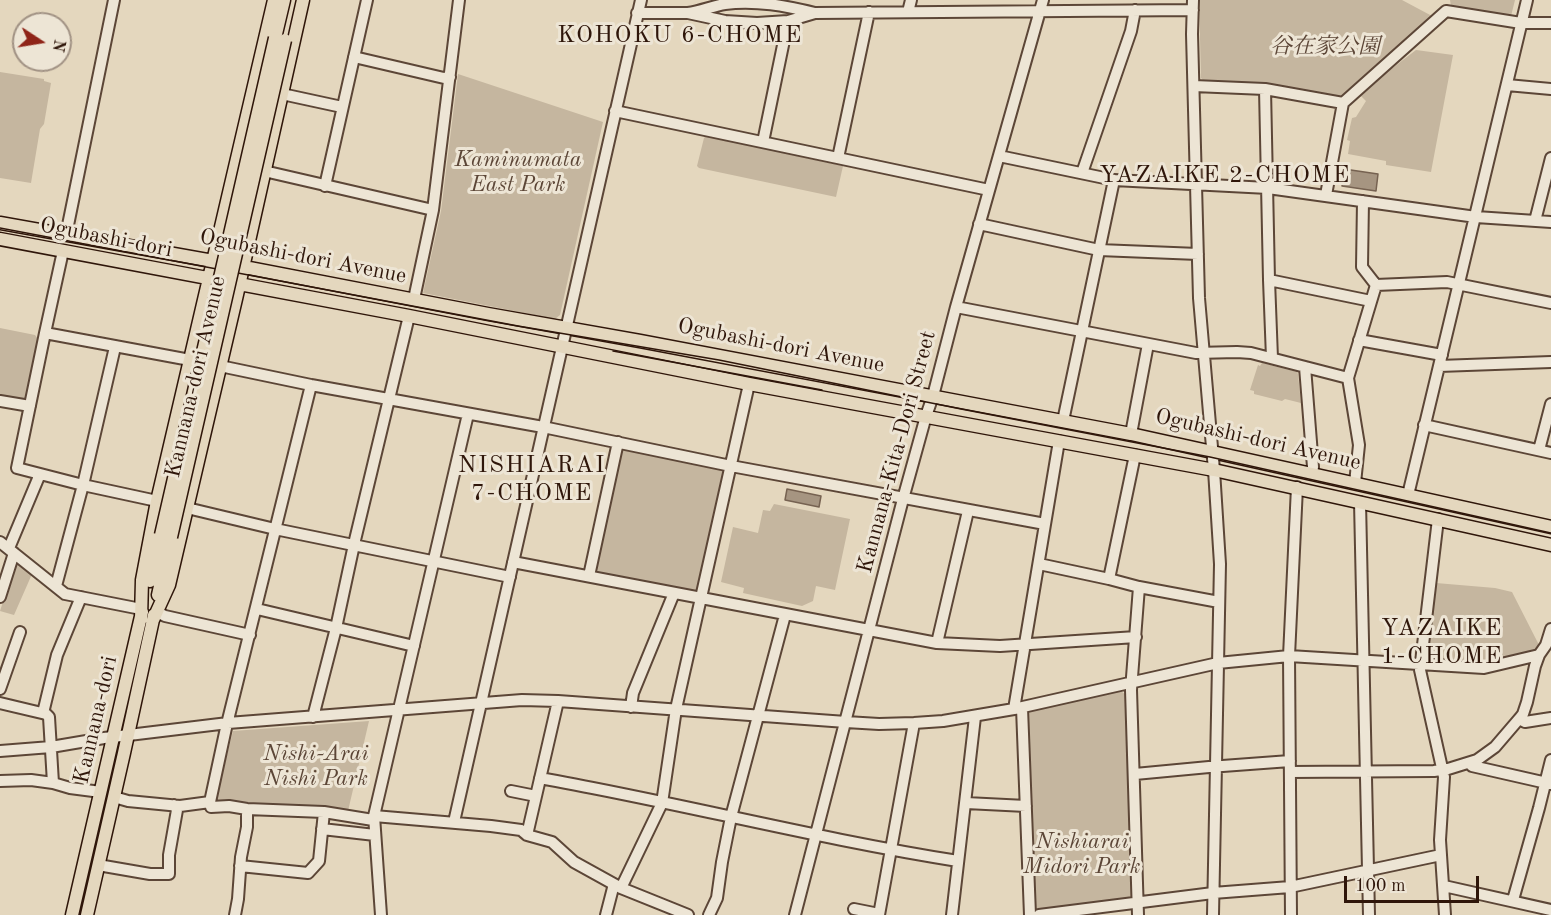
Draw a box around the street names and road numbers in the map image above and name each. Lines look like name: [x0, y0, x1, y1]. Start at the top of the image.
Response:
street label: Ogubashi-dori: [38, 212, 174, 264]
street label: Ogubashi-dori Avenue: [197, 224, 409, 290]
street label: Kannana-dori Avenue: [160, 273, 232, 481]
street label: Ogubashi-dori Avenue: [675, 313, 887, 379]
street label: Kannana-Kita-Dori Street: [852, 328, 942, 576]
street label: Ogubashi-dori Avenue: [1153, 404, 1363, 476]
street label: Kannana-dori: [68, 654, 124, 786]

